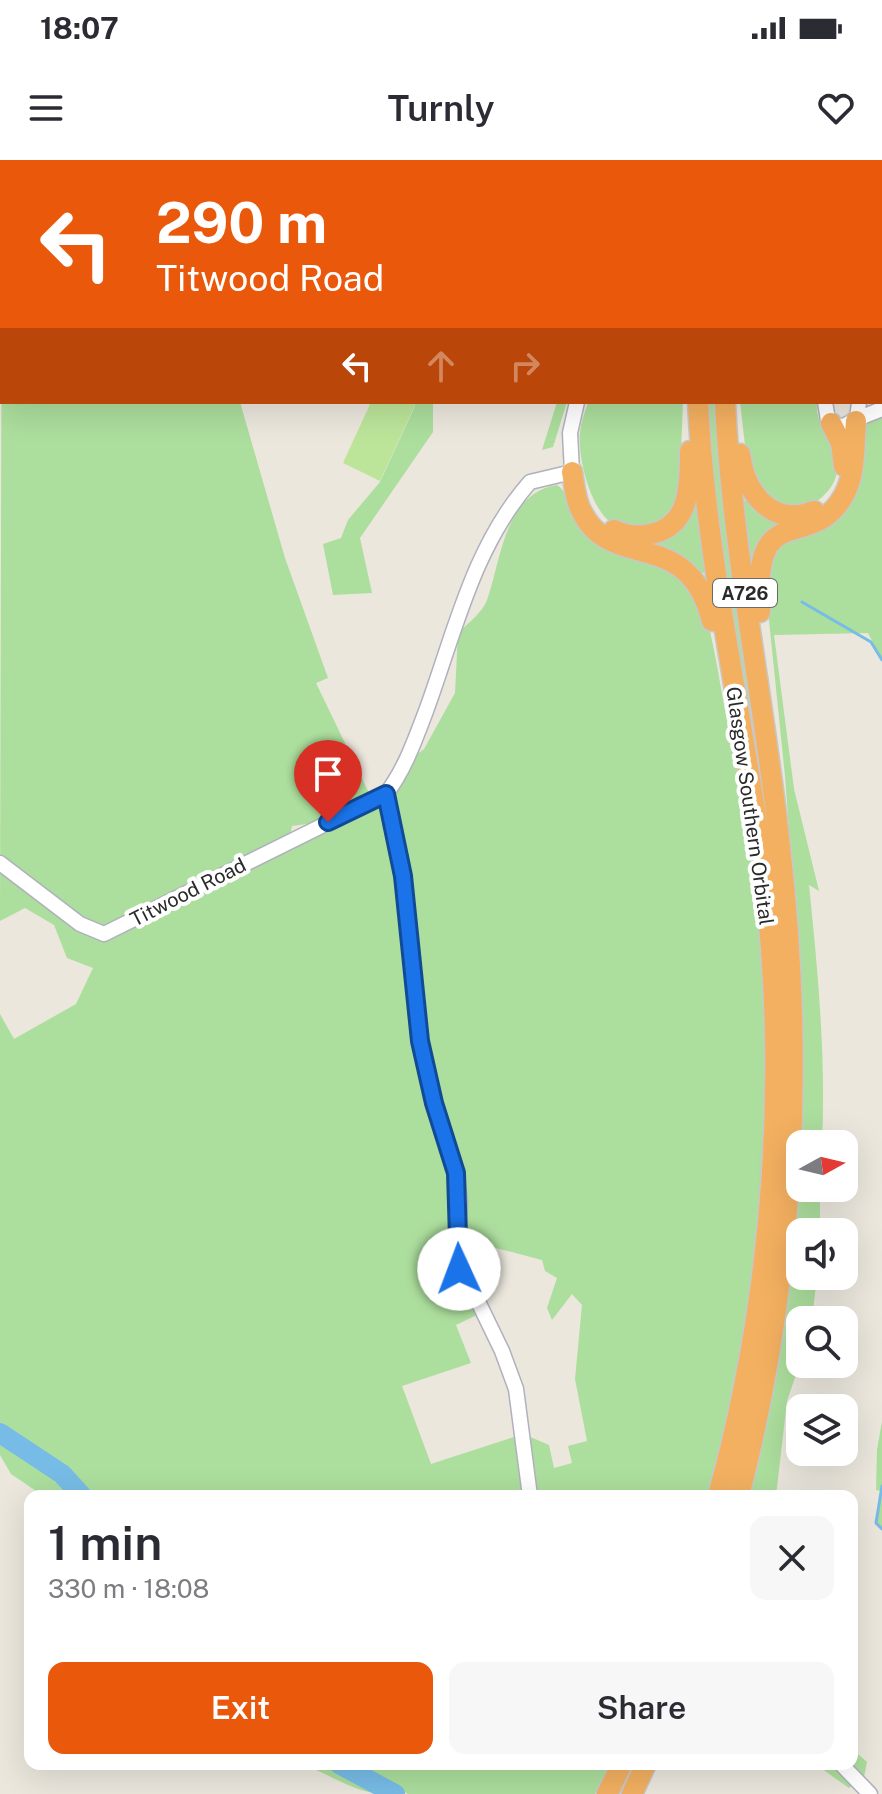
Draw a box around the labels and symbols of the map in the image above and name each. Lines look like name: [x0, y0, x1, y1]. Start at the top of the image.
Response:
road number: A726: [713, 579, 777, 607]
street label: Glasgow Southern Orbital: [721, 685, 779, 927]
pin: [294, 740, 362, 822]
street label: Titwood Road: [126, 853, 250, 931]
north arrow: [786, 1130, 858, 1202]
position arrow: [417, 1227, 501, 1311]

